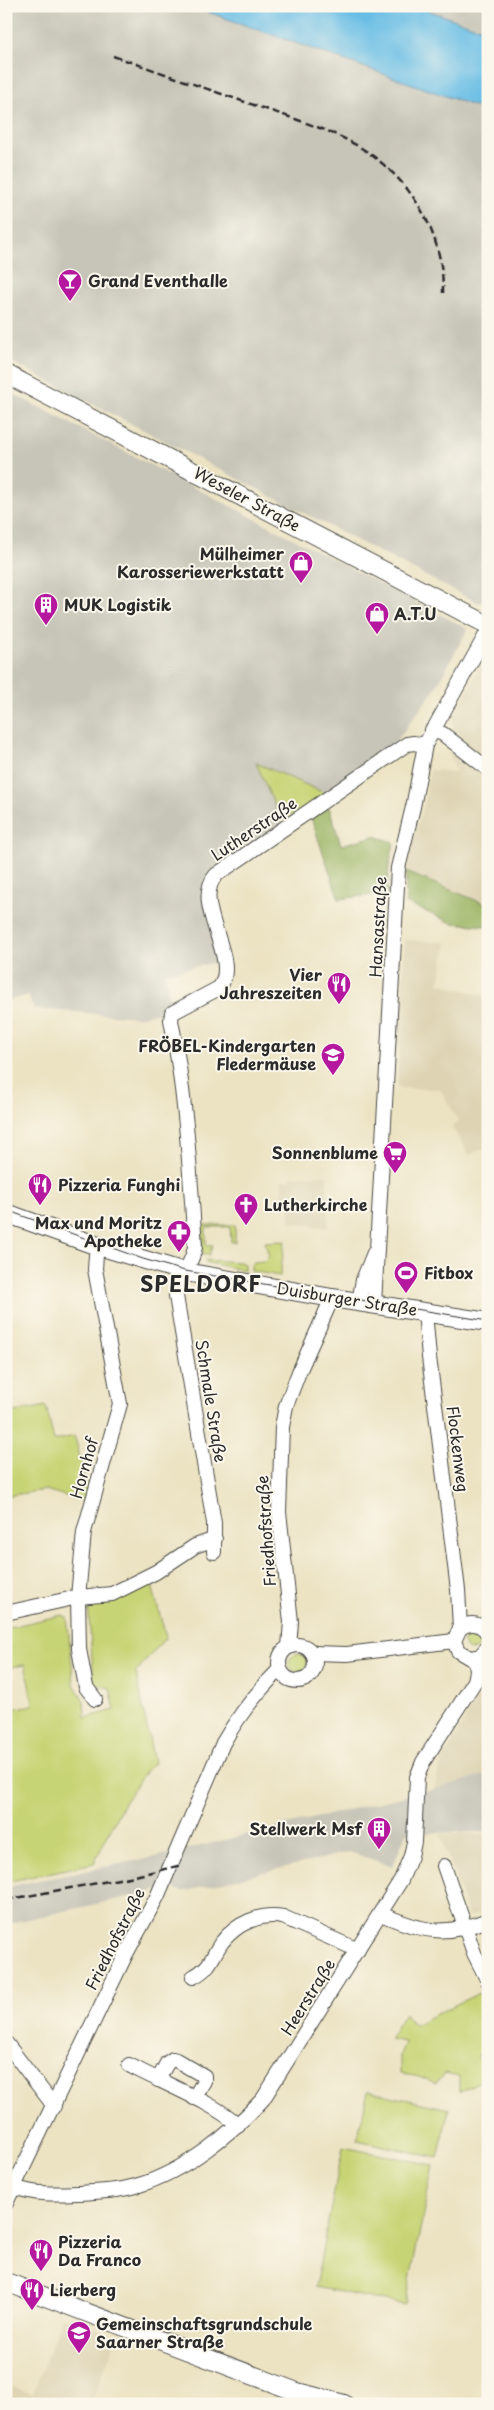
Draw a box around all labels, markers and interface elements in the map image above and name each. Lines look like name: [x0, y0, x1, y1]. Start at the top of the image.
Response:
bar icon: Grand Eventhalle: [57, 268, 83, 302]
place label: Grand Eventhalle: [88, 268, 228, 292]
street label: Weseler Straße: [190, 460, 305, 536]
place label: Mülheimer Karosseriewerkstatt: [117, 541, 285, 583]
shop icon: Mülheimer Karosseriewerkstatt: [288, 550, 314, 584]
building icon: MUK Logistik: [33, 592, 59, 626]
place label: MUK Logistik: [64, 592, 172, 616]
shop icon: A.T.U: [364, 601, 390, 635]
place label: A.T.U: [394, 601, 436, 625]
street label: Lutherstraße: [206, 791, 301, 866]
street label: Hansastraße: [362, 876, 392, 978]
place label: Vier Jahreszeiten: [220, 962, 323, 1004]
restaurant icon: Vier Jahreszeiten: [326, 971, 352, 1005]
place label: FRÖBEL-Kindergarten Fledermäuse: [138, 1033, 316, 1075]
school or university icon: FRÖBEL-Kindergarten Fledermäuse: [320, 1042, 346, 1076]
place label: Sonnenblume: [272, 1140, 378, 1164]
supermarket icon: Sonnenblume: [382, 1140, 408, 1174]
restaurant icon: Pizzeria Funghi: [27, 1172, 53, 1206]
place label: Pizzeria Funghi: [58, 1172, 180, 1196]
church icon: Lutherkirche: [233, 1192, 259, 1226]
place label: Lutherkirche: [264, 1192, 368, 1216]
place label: Max und Moritz Apotheke: [35, 1210, 162, 1252]
pharmacy icon: Max und Moritz Apotheke: [166, 1219, 192, 1253]
sports icon: Fitbox: [393, 1260, 419, 1294]
place label: Fitbox: [424, 1260, 473, 1284]
district label: SPELDORF: [140, 1267, 262, 1299]
street label: Duisburger Straße: [275, 1275, 419, 1321]
street label: Schmale Straße: [190, 1338, 234, 1464]
street label: Flockenweg: [442, 1404, 476, 1494]
street label: Hornhof: [63, 1433, 104, 1501]
street label: Friedhofstraße: [249, 1475, 281, 1588]
place label: Stellwerk Msf: [250, 1816, 363, 1840]
building icon: Stellwerk Msf: [366, 1816, 392, 1850]
street label: Friedhofstraße: [78, 1883, 150, 1994]
street label: Heerstraße: [274, 1953, 340, 2040]
place label: Pizzeria Da Franco: [58, 2229, 141, 2271]
restaurant icon: Pizzeria Da Franco: [28, 2238, 54, 2272]
restaurant icon: Lierberg: [19, 2277, 45, 2311]
place label: Lierberg: [50, 2277, 116, 2301]
place label: Gemeinschaftsgrundschule Saarner Straße: [96, 2311, 312, 2353]
school or university icon: Gemeinschaftsgrundschule Saarner Straße: [66, 2320, 92, 2354]

